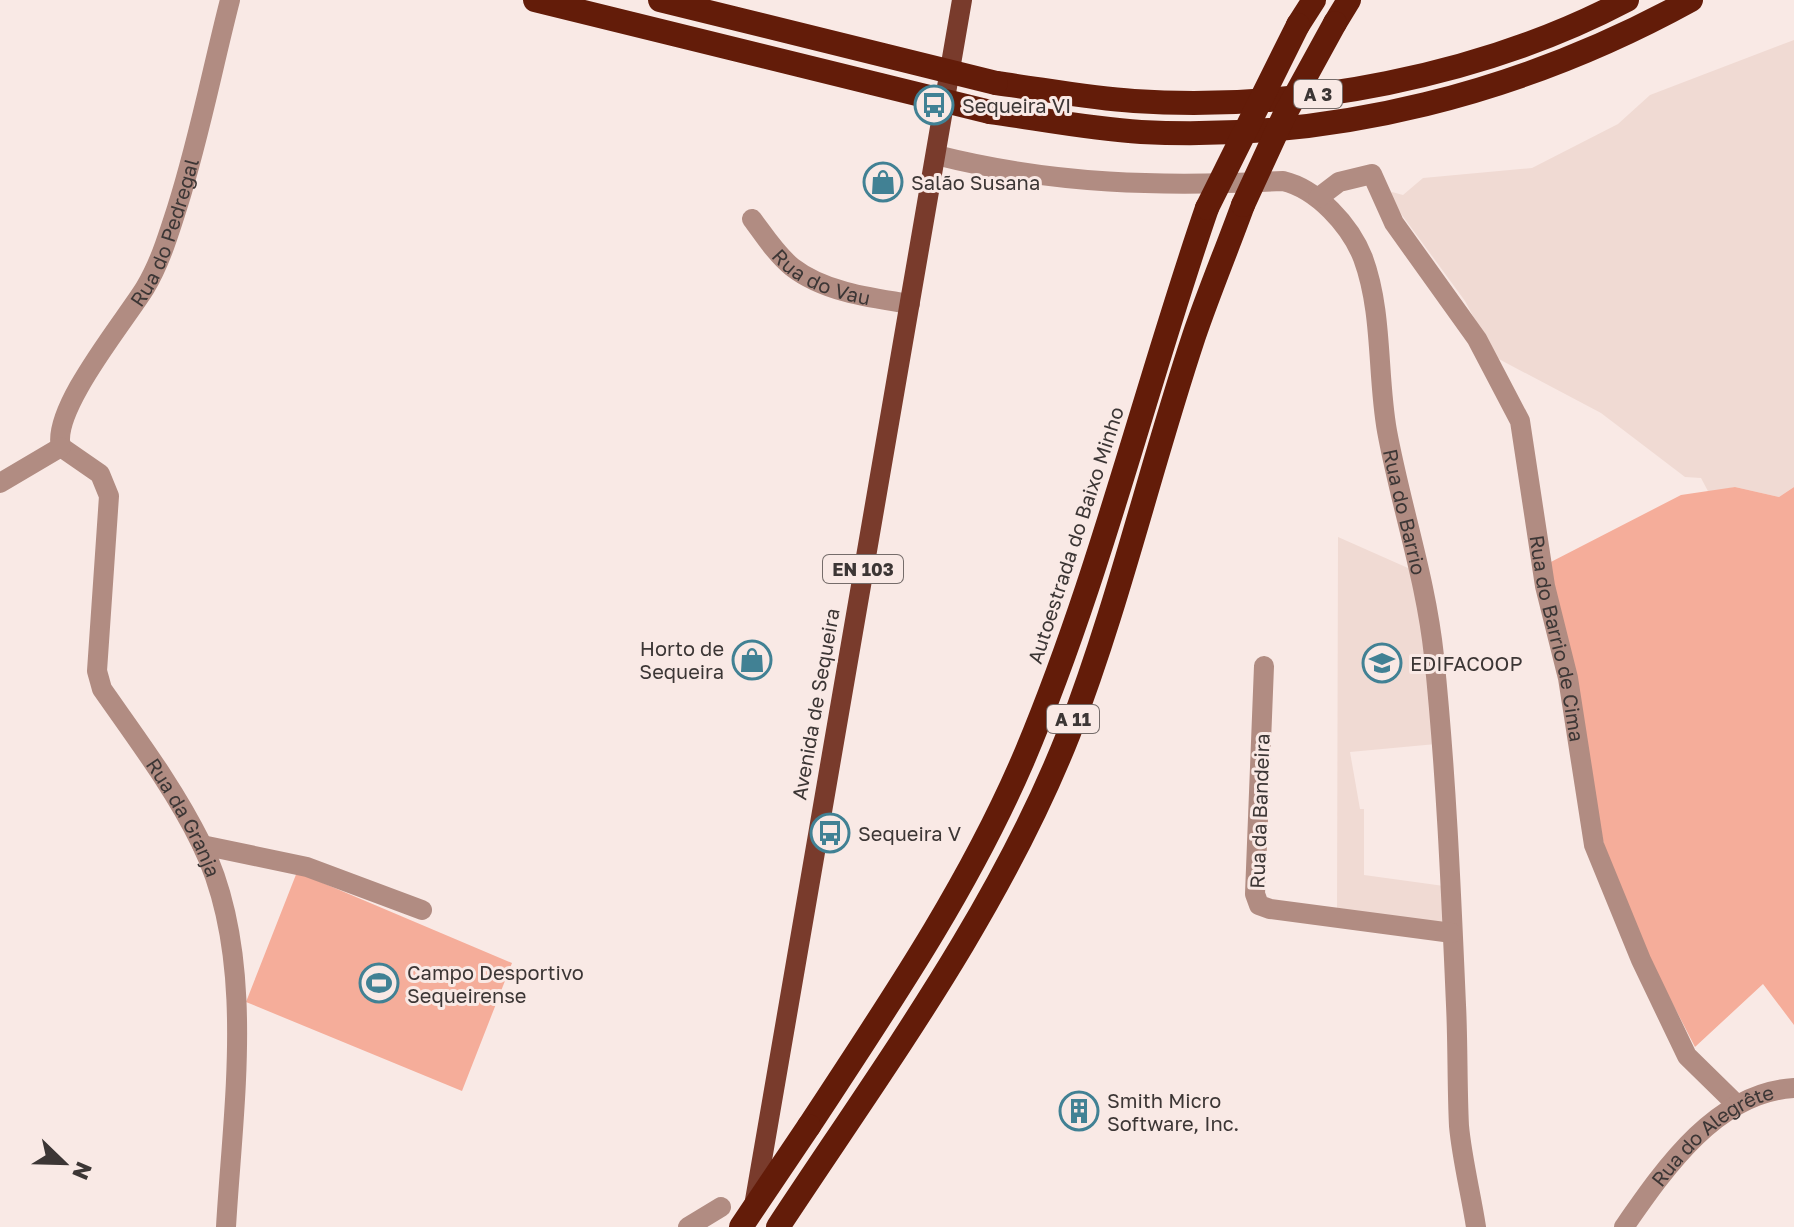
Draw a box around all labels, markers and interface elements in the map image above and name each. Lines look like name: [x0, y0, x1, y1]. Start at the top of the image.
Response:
road number: A 3: [1294, 80, 1342, 108]
bus stop icon: Sequeira VI: [913, 84, 955, 126]
place label: Sequeira VI: [962, 93, 1071, 117]
street label: Rua do Pedregal: [124, 156, 203, 311]
shop icon: Salão Susana: [862, 161, 904, 203]
place label: Salão Susana: [911, 170, 1040, 194]
street label: Rua do Vau: [768, 243, 873, 309]
street label: Autoestrada do Baixo Minho: [1022, 403, 1128, 667]
street label: Rua do Barrio: [1379, 447, 1432, 577]
street label: Rua do Barrio de Cima: [1525, 533, 1590, 743]
road number: EN 103: [823, 555, 903, 583]
street label: Avenida de Sequeira: [786, 606, 844, 802]
place label: Horto de Sequeira: [639, 636, 724, 683]
shop icon: Horto de Sequeira: [731, 639, 773, 681]
school or university icon: EDIFACOOP: [1361, 642, 1403, 684]
place label: EDIFACOOP: [1410, 651, 1522, 675]
road number: A 11: [1047, 705, 1099, 733]
street label: Rua da Bandeira: [1244, 733, 1274, 889]
street label: Rua da Granja: [142, 753, 226, 880]
bus stop icon: Sequeira V: [809, 812, 851, 854]
place label: Sequeira V: [858, 821, 961, 845]
place label: Campo Desportivo Sequeirense: [407, 960, 584, 1007]
sports icon: Campo Desportivo Sequeirense: [358, 962, 400, 1004]
street label: Rua do Alegrête: [1646, 1079, 1776, 1191]
place label: Smith Micro Software, Inc.: [1107, 1088, 1239, 1135]
building icon: Smith Micro Software, Inc.: [1058, 1090, 1100, 1132]
north arrow: [24, 1123, 104, 1203]
text: N: [67, 1158, 99, 1184]

